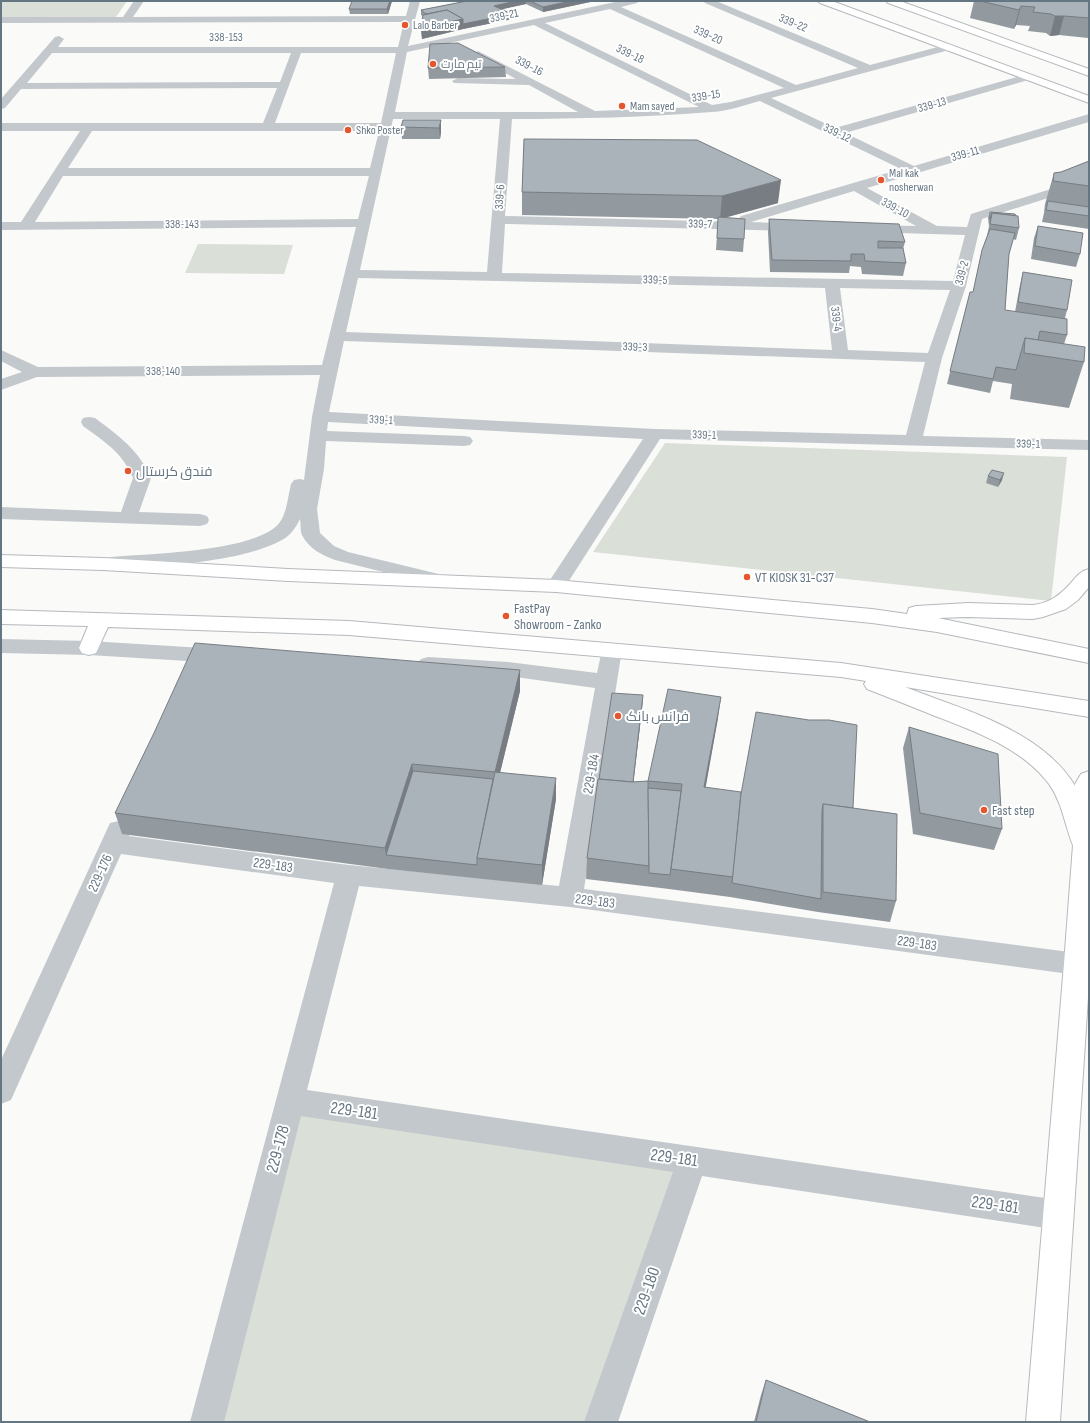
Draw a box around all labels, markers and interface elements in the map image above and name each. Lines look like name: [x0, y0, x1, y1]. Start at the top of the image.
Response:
street label: 339-21: [488, 5, 521, 26]
street label: 339-22: [776, 10, 810, 36]
place label: Lalo Barber: [413, 18, 458, 33]
marker: Lalo Barber: [400, 20, 410, 30]
street label: 339-20: [691, 22, 725, 48]
street label: 338-153: [209, 30, 243, 45]
street label: 339-18: [614, 41, 646, 67]
street label: 339-16: [513, 53, 545, 79]
place label: تيم مارت: [441, 57, 482, 72]
marker: تيم مارت: [428, 59, 438, 69]
street label: 339-15: [691, 86, 722, 106]
street label: 339-13: [916, 94, 948, 116]
place label: Mam sayed: [630, 99, 675, 114]
marker: Mam sayed: [617, 101, 627, 111]
street label: 339-12: [821, 120, 853, 146]
place label: Shko Poster: [356, 123, 404, 138]
marker: Shko Poster: [343, 125, 353, 135]
street label: 339-11: [949, 143, 981, 165]
place label: Mal kak nosherwan: [889, 166, 933, 195]
marker: Mal kak nosherwan: [876, 175, 886, 185]
street label: 339-6: [491, 184, 509, 210]
street label: 339-10: [879, 194, 911, 222]
street label: 339-7: [688, 216, 712, 232]
street label: 338-143: [165, 217, 199, 232]
street label: 339-2: [952, 259, 972, 287]
street label: 339-5: [643, 272, 668, 288]
street label: 339-4: [827, 306, 845, 332]
street label: 339-3: [622, 339, 648, 355]
street label: 338-140: [146, 364, 180, 379]
street label: 339-1: [369, 412, 394, 428]
street label: 339-1: [692, 427, 717, 443]
street label: 339-1: [1016, 436, 1041, 452]
place label: فندق کرستال: [136, 463, 213, 480]
marker: فندق کرستال: [123, 466, 133, 476]
place label: VT KIOSK 31-C37: [755, 569, 834, 586]
marker: VT KIOSK 31-C37: [742, 572, 752, 582]
place label: FastPay Showroom - Zanko: [514, 600, 602, 633]
marker: FastPay Showroom - Zanko: [501, 611, 511, 621]
place label: فرانس بانک: [626, 708, 689, 725]
marker: فرانس بانک: [613, 711, 623, 721]
street label: 229-184: [579, 753, 603, 795]
place label: Fast step: [992, 802, 1035, 819]
marker: Fast step: [979, 805, 989, 815]
street label: 229-176: [84, 852, 116, 894]
street label: 229-183: [252, 854, 294, 876]
street label: 229-183: [574, 890, 616, 912]
street label: 229-183: [896, 932, 938, 954]
street label: 229-181: [329, 1098, 379, 1124]
street label: 229-178: [262, 1123, 294, 1175]
street label: 229-181: [649, 1145, 699, 1171]
street label: 229-181: [970, 1192, 1020, 1218]
street label: 229-180: [630, 1265, 664, 1317]

